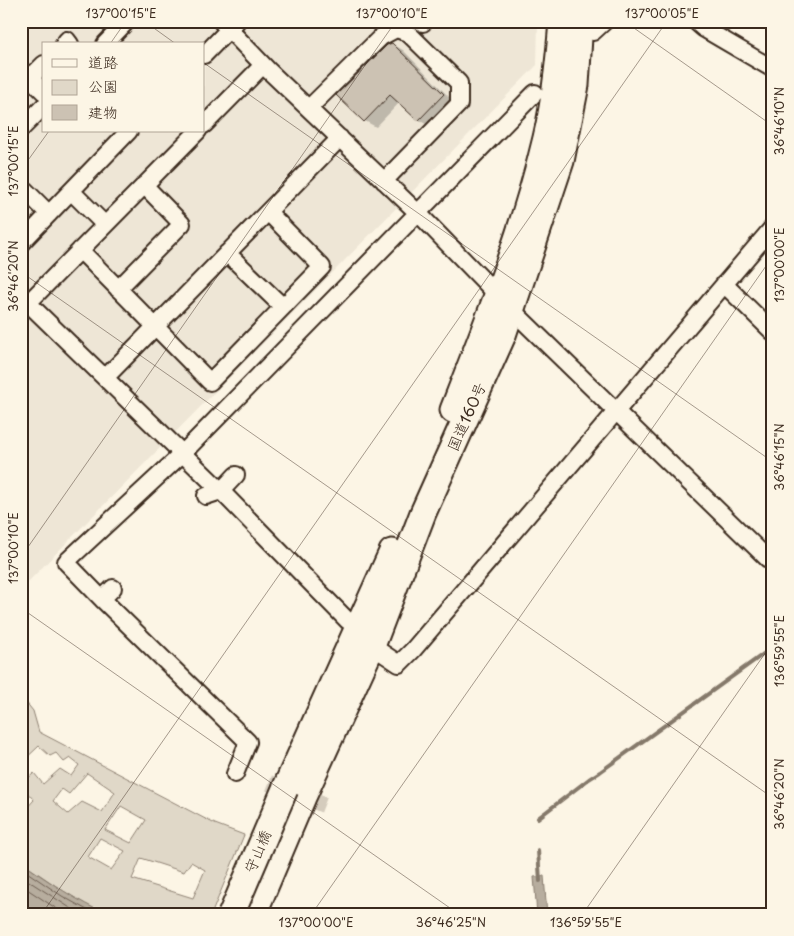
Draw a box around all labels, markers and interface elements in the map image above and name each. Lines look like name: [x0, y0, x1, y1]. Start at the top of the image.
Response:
text: 137°00'15"E: [86, 4, 156, 22]
text: 137°00'10"E: [356, 4, 428, 22]
text: 137°00'05"E: [625, 4, 699, 22]
legend: [42, 42, 205, 132]
text: 道路: [88, 50, 118, 73]
text: 公園: [88, 74, 118, 97]
text: 36°46'10"N: [770, 87, 788, 155]
text: 建物: [88, 100, 118, 123]
text: 137°00'15"E: [4, 126, 22, 196]
text: 137°00'00"E: [770, 228, 788, 303]
text: 36°46'20"N: [4, 240, 22, 312]
street label: 国道160号: [440, 378, 491, 455]
text: 36°46'15"N: [770, 423, 788, 491]
text: 137°00'10"E: [4, 512, 22, 584]
text: 136°59'55"E: [770, 615, 788, 687]
text: 36°46'20"N: [770, 758, 788, 830]
street label: 守山橋: [237, 826, 276, 877]
text: 137°00'00"E: [279, 913, 354, 931]
text: 36°46'25"N: [416, 913, 486, 931]
text: 136°59'55"E: [550, 913, 622, 931]

